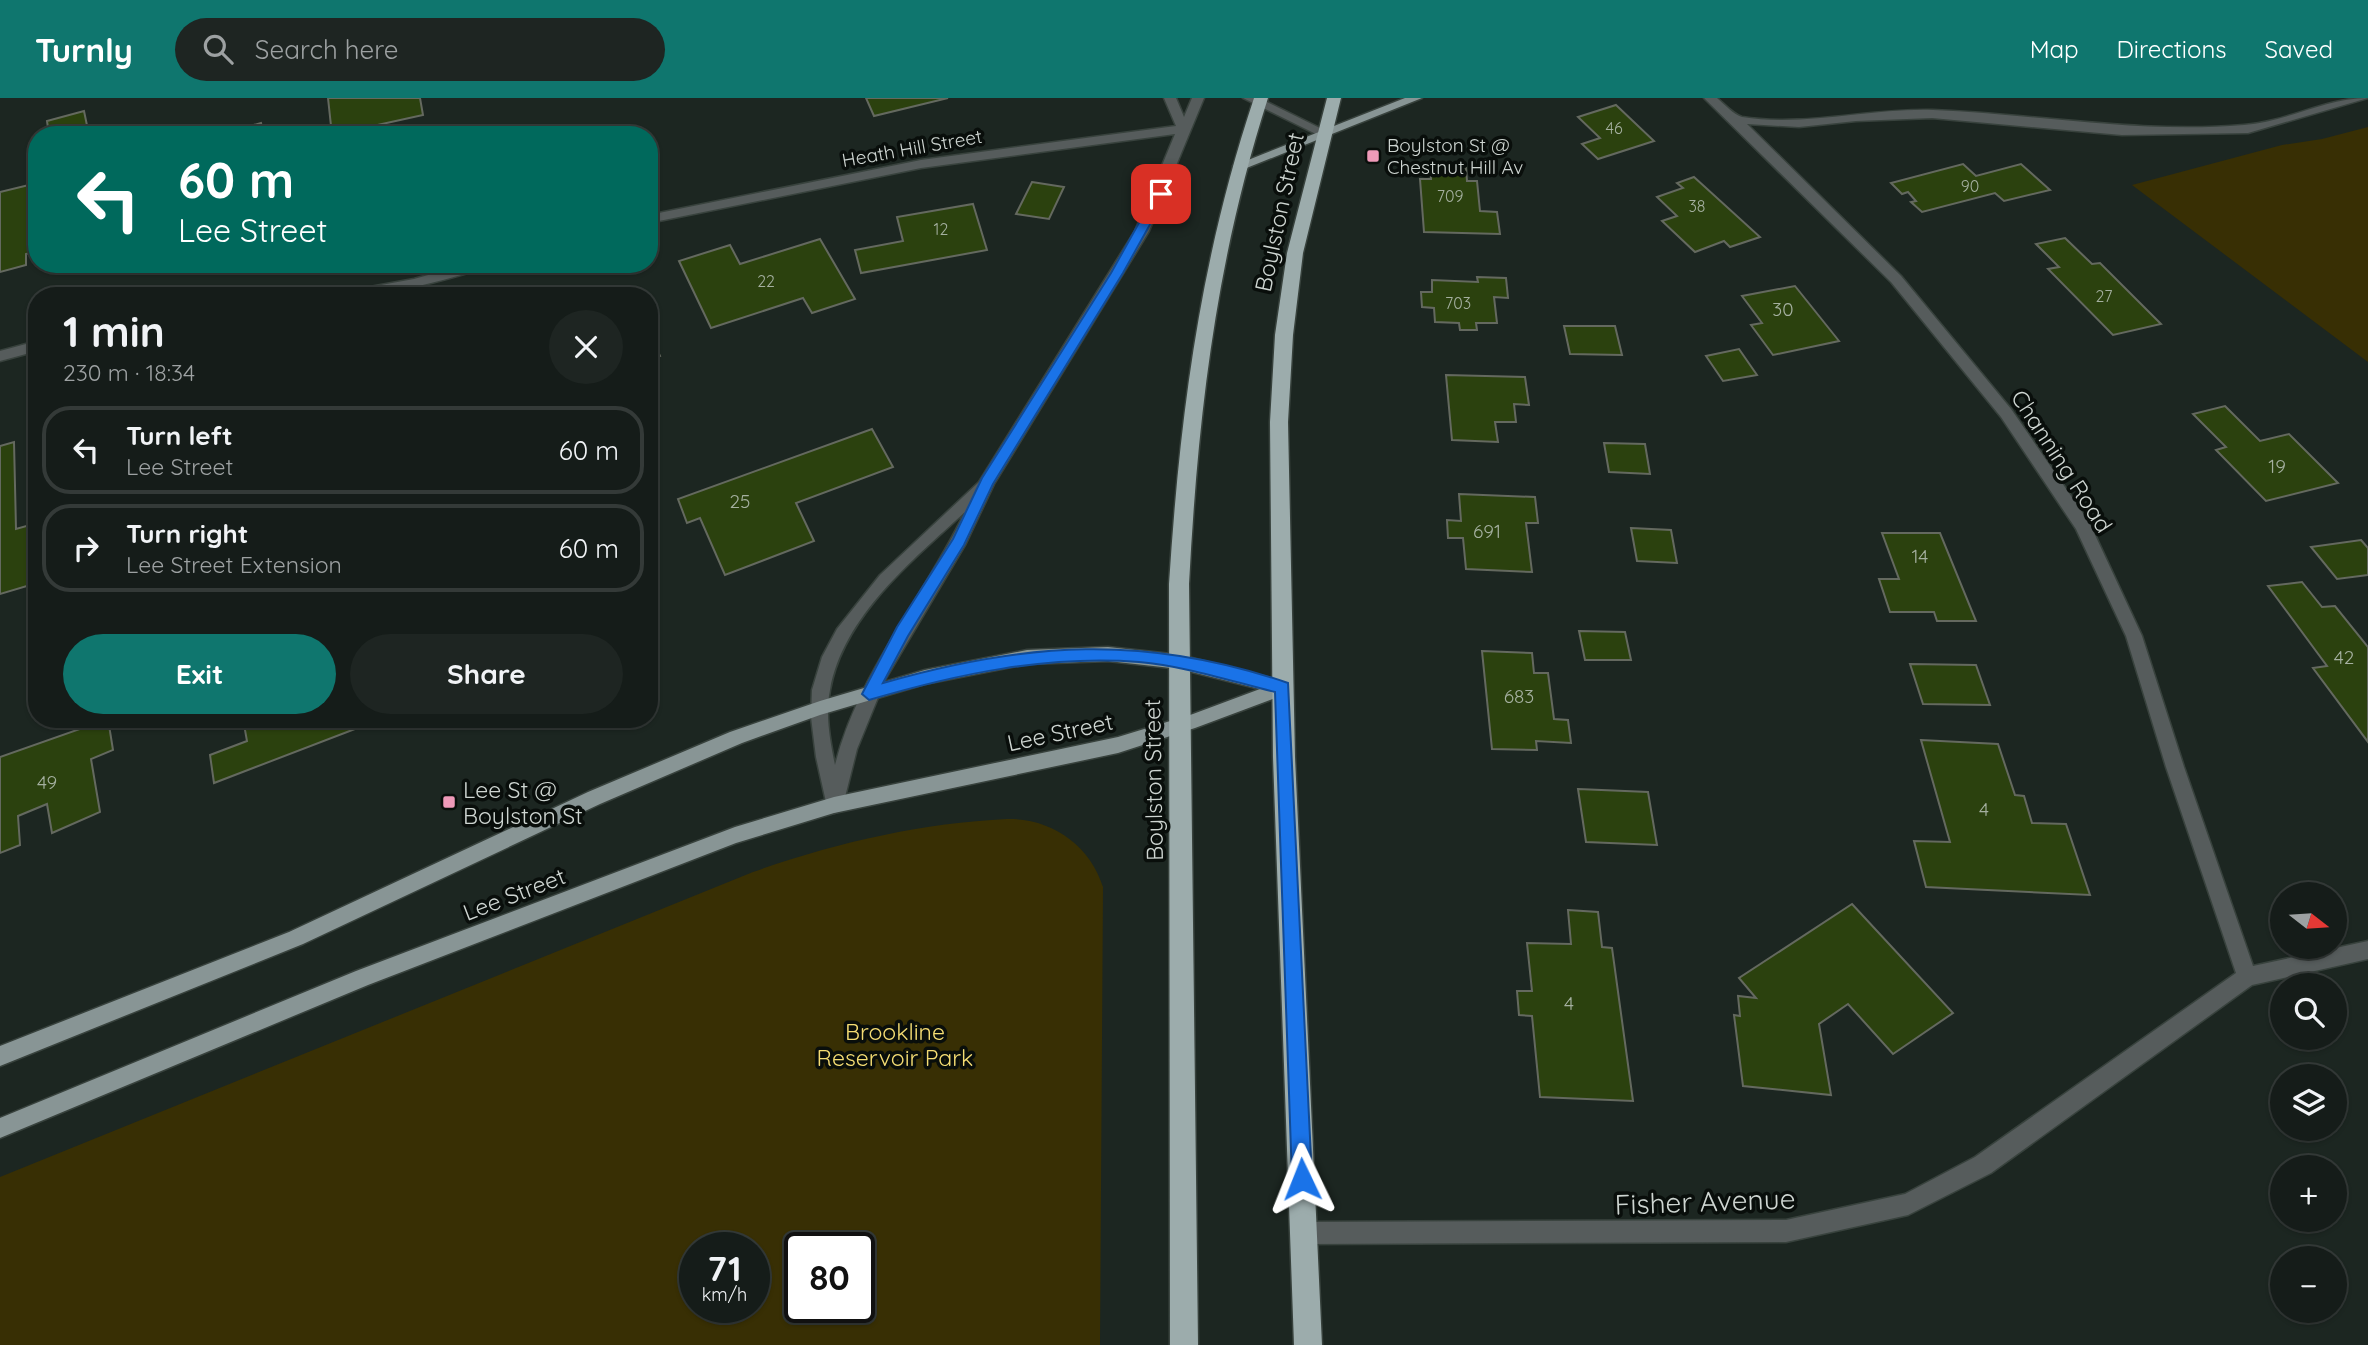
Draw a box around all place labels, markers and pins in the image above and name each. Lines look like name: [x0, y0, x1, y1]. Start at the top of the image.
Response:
place label: Boylston St @ Chestnut Hill Av: [1387, 133, 1523, 179]
marker: Boylston St @ Chestnut Hill Av: [1365, 148, 1381, 164]
pin: [1131, 164, 1191, 224]
place label: Lee St @ Boylston St: [463, 775, 583, 830]
marker: Lee St @ Boylston St: [441, 794, 457, 810]

